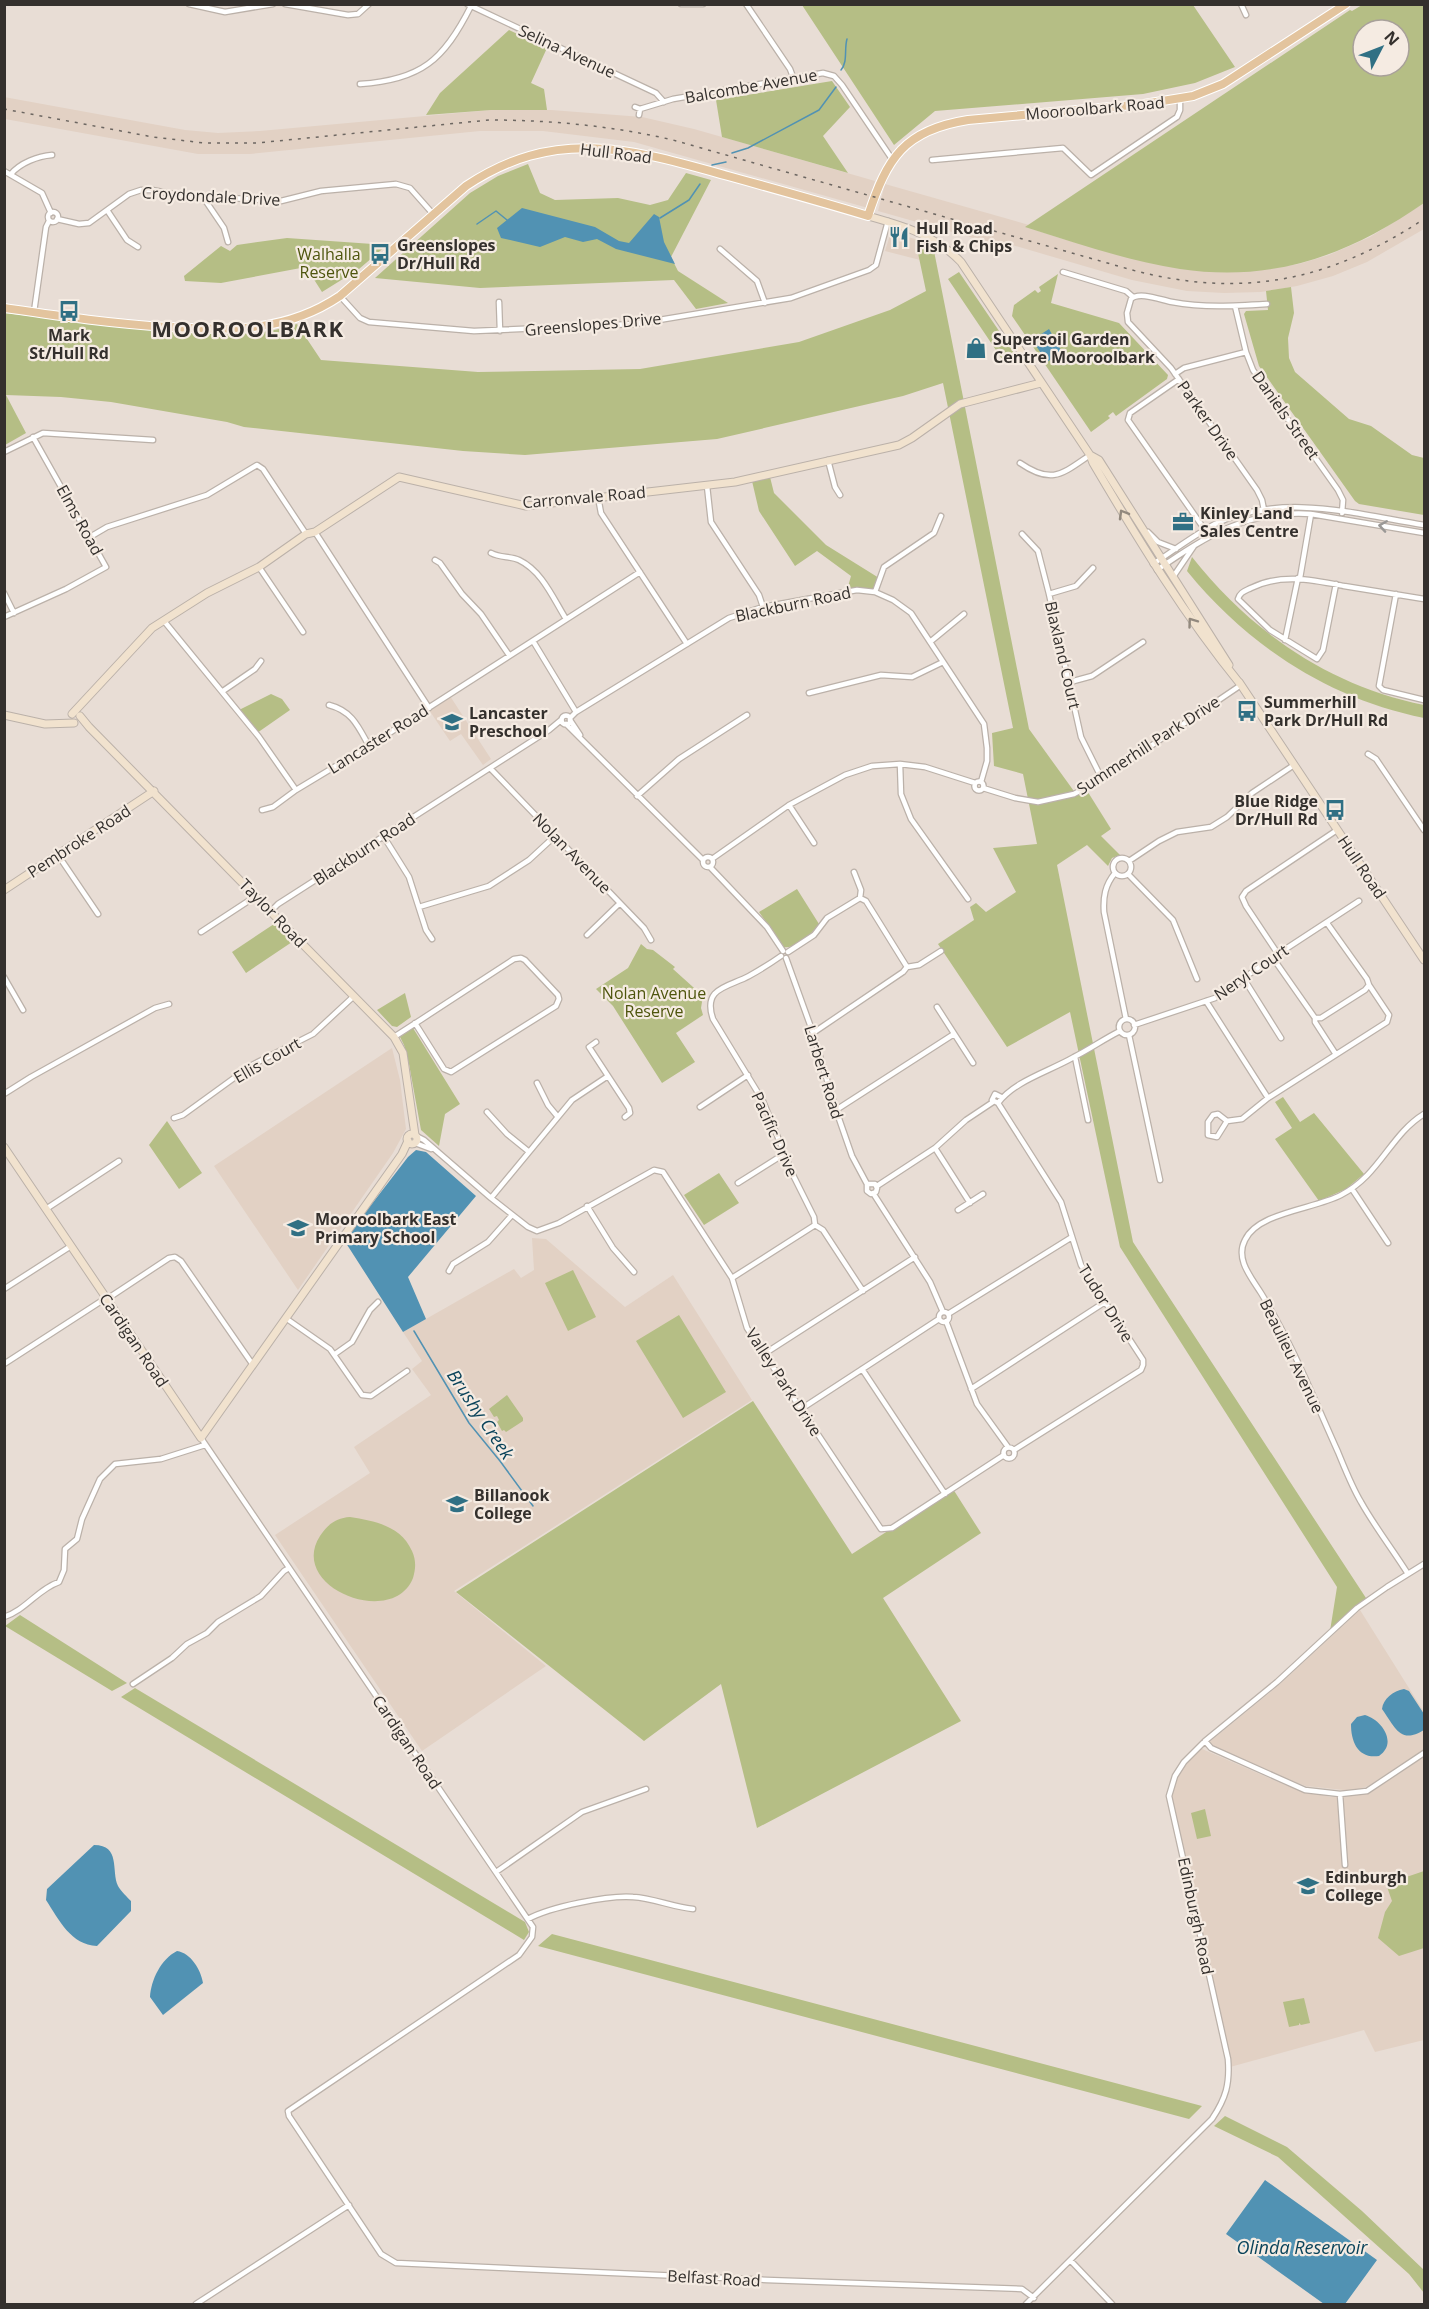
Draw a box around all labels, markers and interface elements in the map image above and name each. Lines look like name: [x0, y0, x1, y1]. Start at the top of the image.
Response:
north arrow: [1351, 18, 1411, 78]
street label: Selina Avenue: [515, 19, 619, 83]
text: N: [1380, 26, 1405, 50]
street label: Balcombe Avenue: [683, 64, 819, 108]
street label: Mooroolbark Road: [1025, 91, 1165, 125]
street label: Hull Road: [579, 138, 653, 168]
street label: Croydondale Drive: [141, 181, 281, 211]
place label: Hull Road Fish & Chips: [916, 217, 1012, 257]
restaurant icon: Hull Road Fish & Chips: [887, 225, 911, 249]
place label: Greenslopes Dr/Hull Rd: [397, 234, 496, 274]
bus stop icon: Greenslopes Dr/Hull Rd: [368, 242, 392, 266]
park label: Walhalla Reserve: [297, 243, 361, 283]
bus stop icon: Mark St/Hull Rd: [57, 299, 81, 323]
street label: Greenslopes Drive: [524, 307, 662, 341]
district label: MOOROOLBARK: [151, 313, 345, 343]
place label: Mark St/Hull Rd: [29, 324, 109, 364]
place label: Supersoil Garden Centre Mooroolbark: [993, 328, 1155, 368]
shop icon: Supersoil Garden Centre Mooroolbark: [964, 336, 988, 360]
street label: Daniels Street: [1247, 366, 1325, 464]
street label: Parker Drive: [1173, 376, 1243, 464]
street label: Elms Road: [52, 481, 108, 559]
street label: Carronvale Road: [521, 481, 647, 513]
place label: Kinley Land Sales Centre: [1200, 502, 1299, 542]
one-way arrow: [1119, 510, 1130, 520]
office icon: Kinley Land Sales Centre: [1171, 510, 1195, 534]
one-way arrow: [1378, 520, 1388, 533]
street label: Blackburn Road: [733, 581, 853, 627]
street label: Blaxland Court: [1040, 599, 1086, 711]
one-way arrow: [1188, 618, 1199, 629]
street label: Summerhill Park Drive: [1072, 690, 1224, 800]
place label: Summerhill Park Dr/Hull Rd: [1264, 691, 1388, 731]
street label: Lancaster Road: [323, 699, 433, 779]
bus stop icon: Summerhill Park Dr/Hull Rd: [1235, 699, 1259, 723]
place label: Lancaster Preschool: [469, 702, 548, 742]
school or university icon: Lancaster Preschool: [440, 710, 464, 734]
place label: Blue Ridge Dr/Hull Rd: [1234, 790, 1318, 830]
bus stop icon: Blue Ridge Dr/Hull Rd: [1323, 798, 1347, 822]
street label: Pembroke Road: [23, 799, 135, 883]
street label: Blackburn Road: [309, 808, 419, 890]
street label: Nolan Avenue: [528, 808, 616, 898]
street label: Hull Road: [1333, 831, 1391, 903]
street label: Taylor Road: [234, 874, 312, 952]
street label: Neryl Court: [1209, 939, 1293, 1005]
park label: Nolan Avenue Reserve: [602, 982, 706, 1022]
street label: Larbert Road: [799, 1022, 849, 1122]
street label: Ellis Court: [229, 1032, 305, 1088]
street label: Pacific Drive: [747, 1088, 803, 1180]
place label: Mooroolbark East Primary School: [315, 1208, 457, 1248]
school or university icon: Mooroolbark East Primary School: [286, 1216, 310, 1240]
street label: Tudor Drive: [1073, 1260, 1139, 1346]
street label: Cardigan Road: [94, 1289, 174, 1391]
street label: Beaulieu Avenue: [1255, 1295, 1329, 1417]
street label: Valley Park Drive: [741, 1324, 827, 1440]
water label: Brushy Creek: [442, 1364, 521, 1465]
place label: Billanook College: [474, 1484, 549, 1524]
school or university icon: Billanook College: [445, 1492, 469, 1516]
street label: Cardigan Road: [367, 1691, 447, 1793]
street label: Edinburgh Road: [1173, 1855, 1219, 1977]
place label: Edinburgh College: [1325, 1866, 1407, 1906]
school or university icon: Edinburgh College: [1296, 1874, 1320, 1898]
water label: Olinda Reservoir: [1237, 2235, 1368, 2259]
street label: Belfast Road: [667, 2265, 761, 2291]

